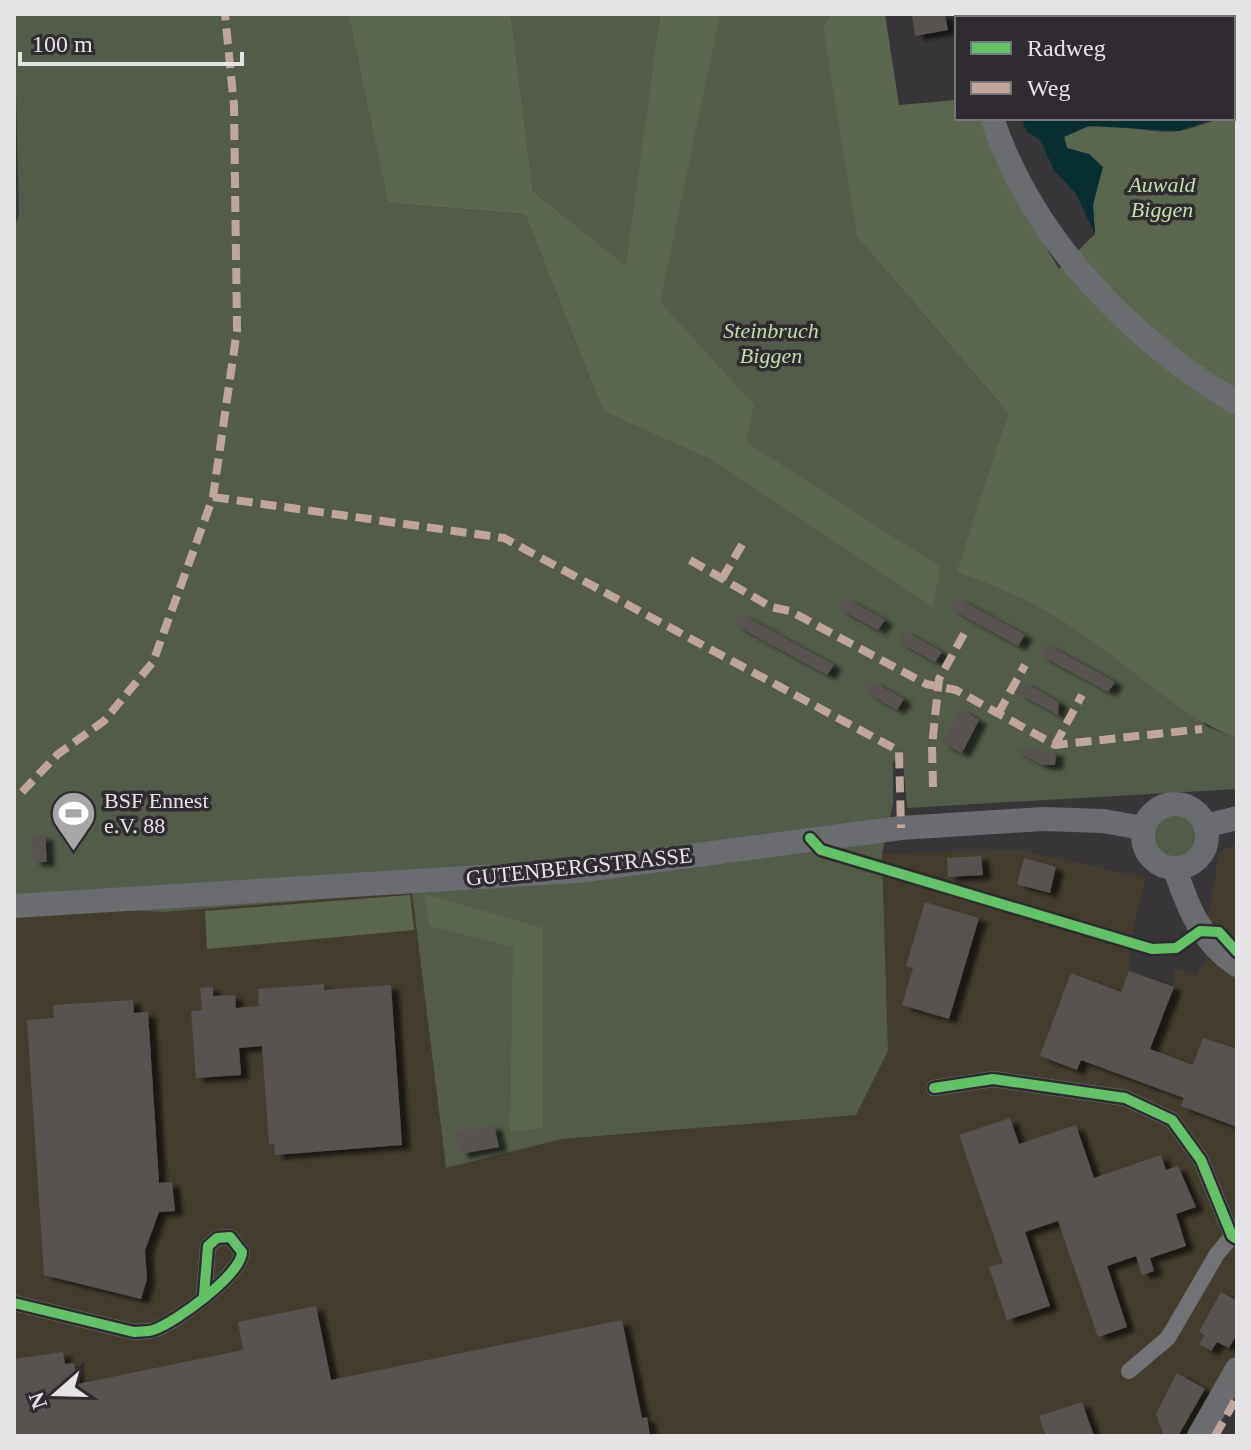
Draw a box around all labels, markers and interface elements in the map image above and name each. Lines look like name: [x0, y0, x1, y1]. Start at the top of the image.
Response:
scale bar: [20, 16, 242, 66]
legend: [955, 16, 1235, 120]
text: 100 m: [32, 31, 93, 57]
text: Radweg: [1027, 35, 1106, 61]
text: Weg: [1027, 75, 1070, 101]
park label: Auwald Biggen: [1126, 172, 1197, 222]
park label: Steinbruch Biggen: [723, 318, 819, 368]
place label: BSF Ennest e.V. 88: [104, 788, 209, 838]
sports icon: BSF Ennest e.V. 88: [49, 789, 97, 852]
street label: GUTENBERGSTRASSE: [465, 842, 693, 891]
north arrow: [16, 1354, 96, 1434]
text: N: [23, 1389, 52, 1412]

